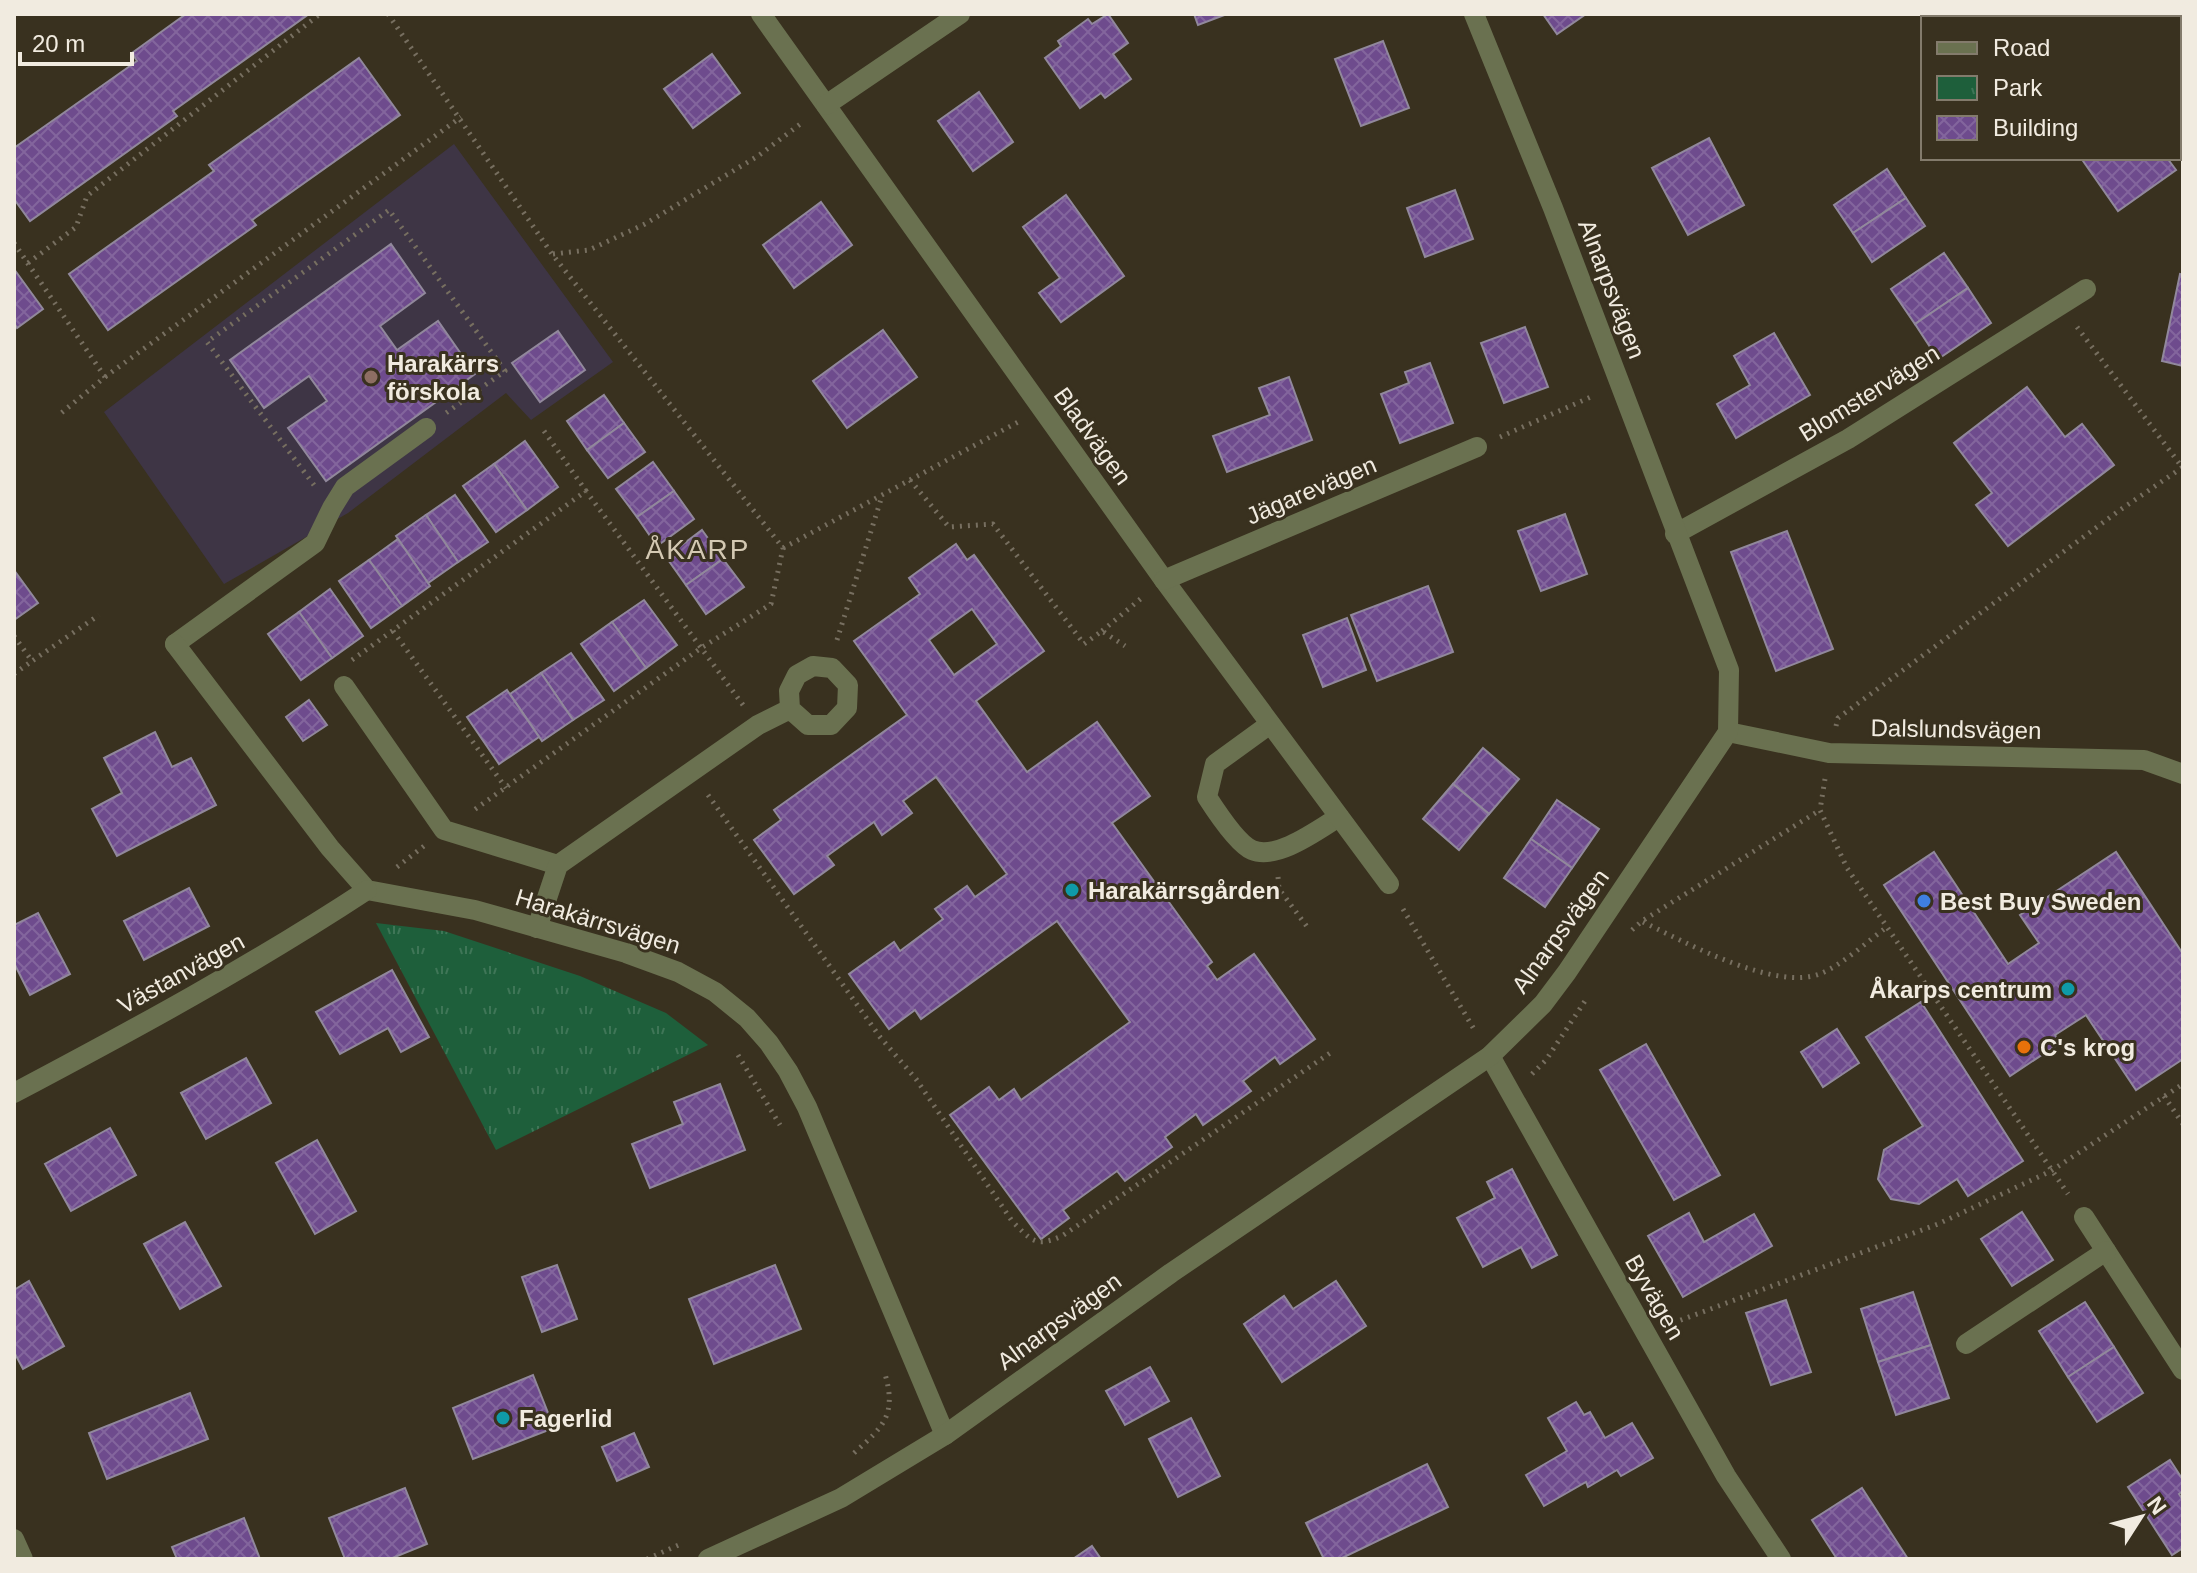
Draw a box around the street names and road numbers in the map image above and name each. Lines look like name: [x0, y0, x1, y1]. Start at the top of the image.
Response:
street label: Alnarpsvägen: [1573, 216, 1651, 362]
street label: Blomstervägen: [1794, 339, 1944, 447]
street label: Bladvägen: [1049, 382, 1137, 490]
street label: Jägarevägen: [1242, 450, 1380, 530]
street label: Dalslundsvägen: [1870, 714, 2042, 744]
street label: Alnarpsvägen: [1506, 864, 1614, 998]
street label: Harakärrsvägen: [512, 883, 684, 959]
street label: Västanvägen: [113, 927, 249, 1019]
street label: Byvägen: [1620, 1250, 1690, 1344]
street label: Alnarpsvägen: [992, 1267, 1126, 1375]

